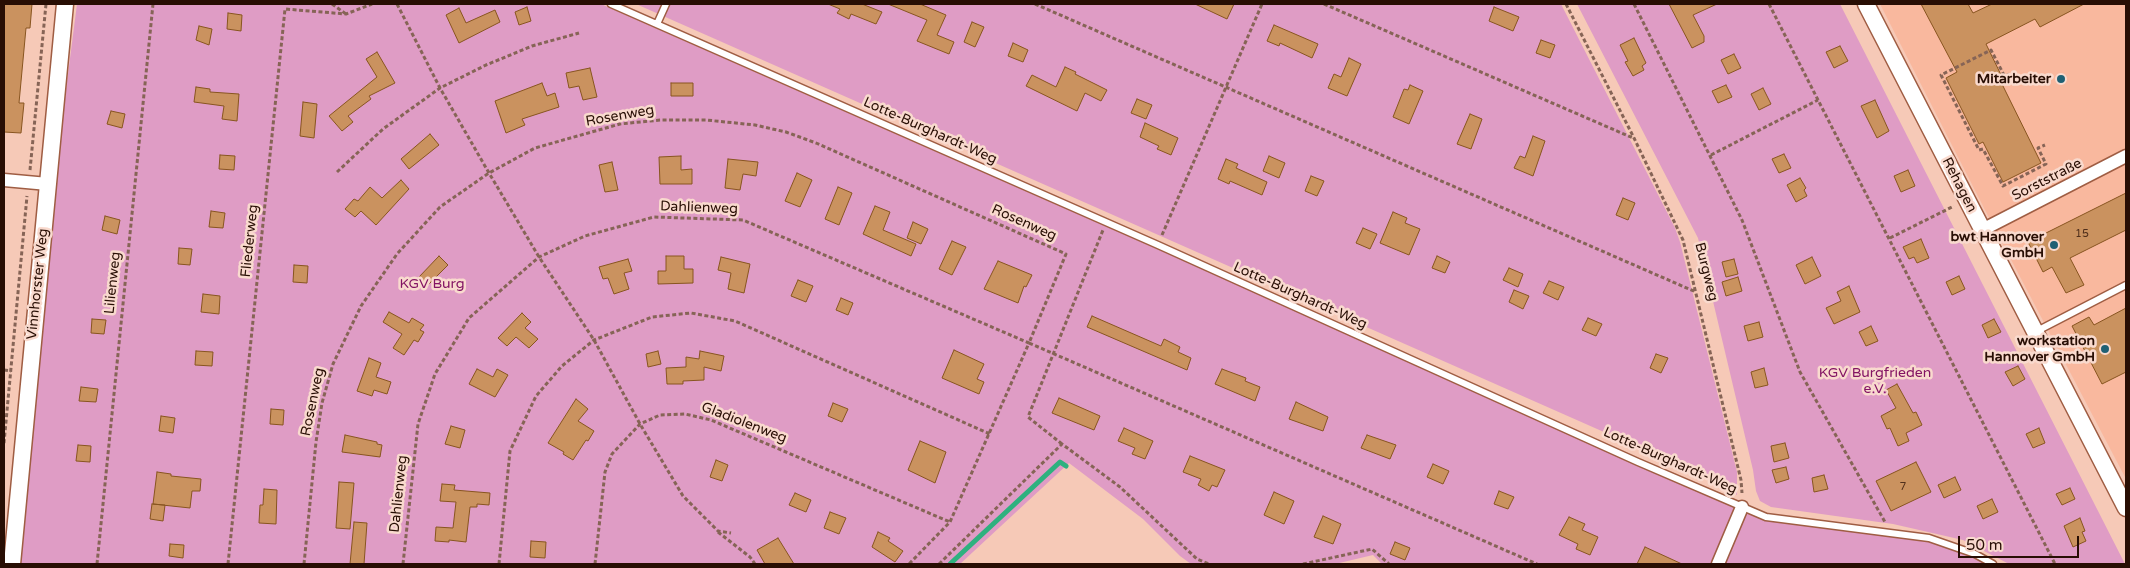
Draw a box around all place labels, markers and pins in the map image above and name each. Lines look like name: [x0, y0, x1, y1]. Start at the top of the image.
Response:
place label: Mitarbeiter: [1977, 71, 2051, 87]
marker: Mitarbeiter: [2055, 73, 2067, 85]
place label: bwt Hannover GmbH: [1950, 229, 2044, 262]
marker: bwt Hannover GmbH: [2048, 239, 2060, 251]
place label: workstation Hannover GmbH: [1984, 333, 2095, 366]
marker: workstation Hannover GmbH: [2099, 343, 2111, 355]

